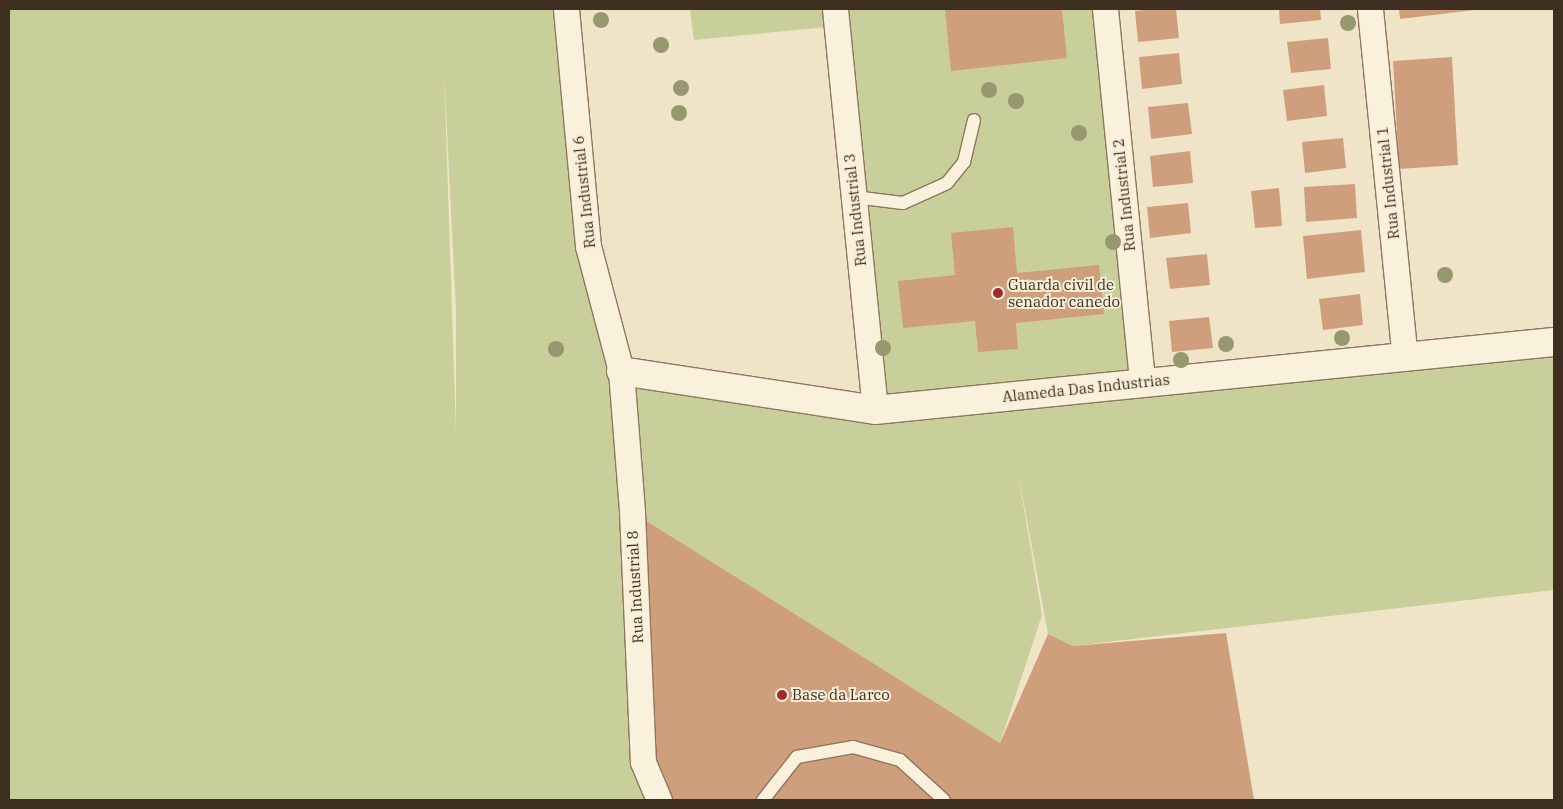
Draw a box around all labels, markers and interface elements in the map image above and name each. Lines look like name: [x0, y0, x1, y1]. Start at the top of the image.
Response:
street label: Rua Industrial 1: [1373, 126, 1403, 240]
street label: Rua Industrial 6: [569, 135, 599, 249]
street label: Rua Industrial 2: [1109, 138, 1139, 252]
street label: Rua Industrial 3: [840, 153, 870, 267]
place label: Guarda civil de senador canedo: [1008, 275, 1120, 310]
marker: Guarda civil de senador canedo: [992, 287, 1004, 299]
street label: Alameda Das Industrias: [1001, 370, 1171, 406]
street label: Rua Industrial 8: [623, 530, 647, 644]
place label: Base da Larco: [792, 686, 890, 704]
marker: Base da Larco: [776, 689, 788, 701]

